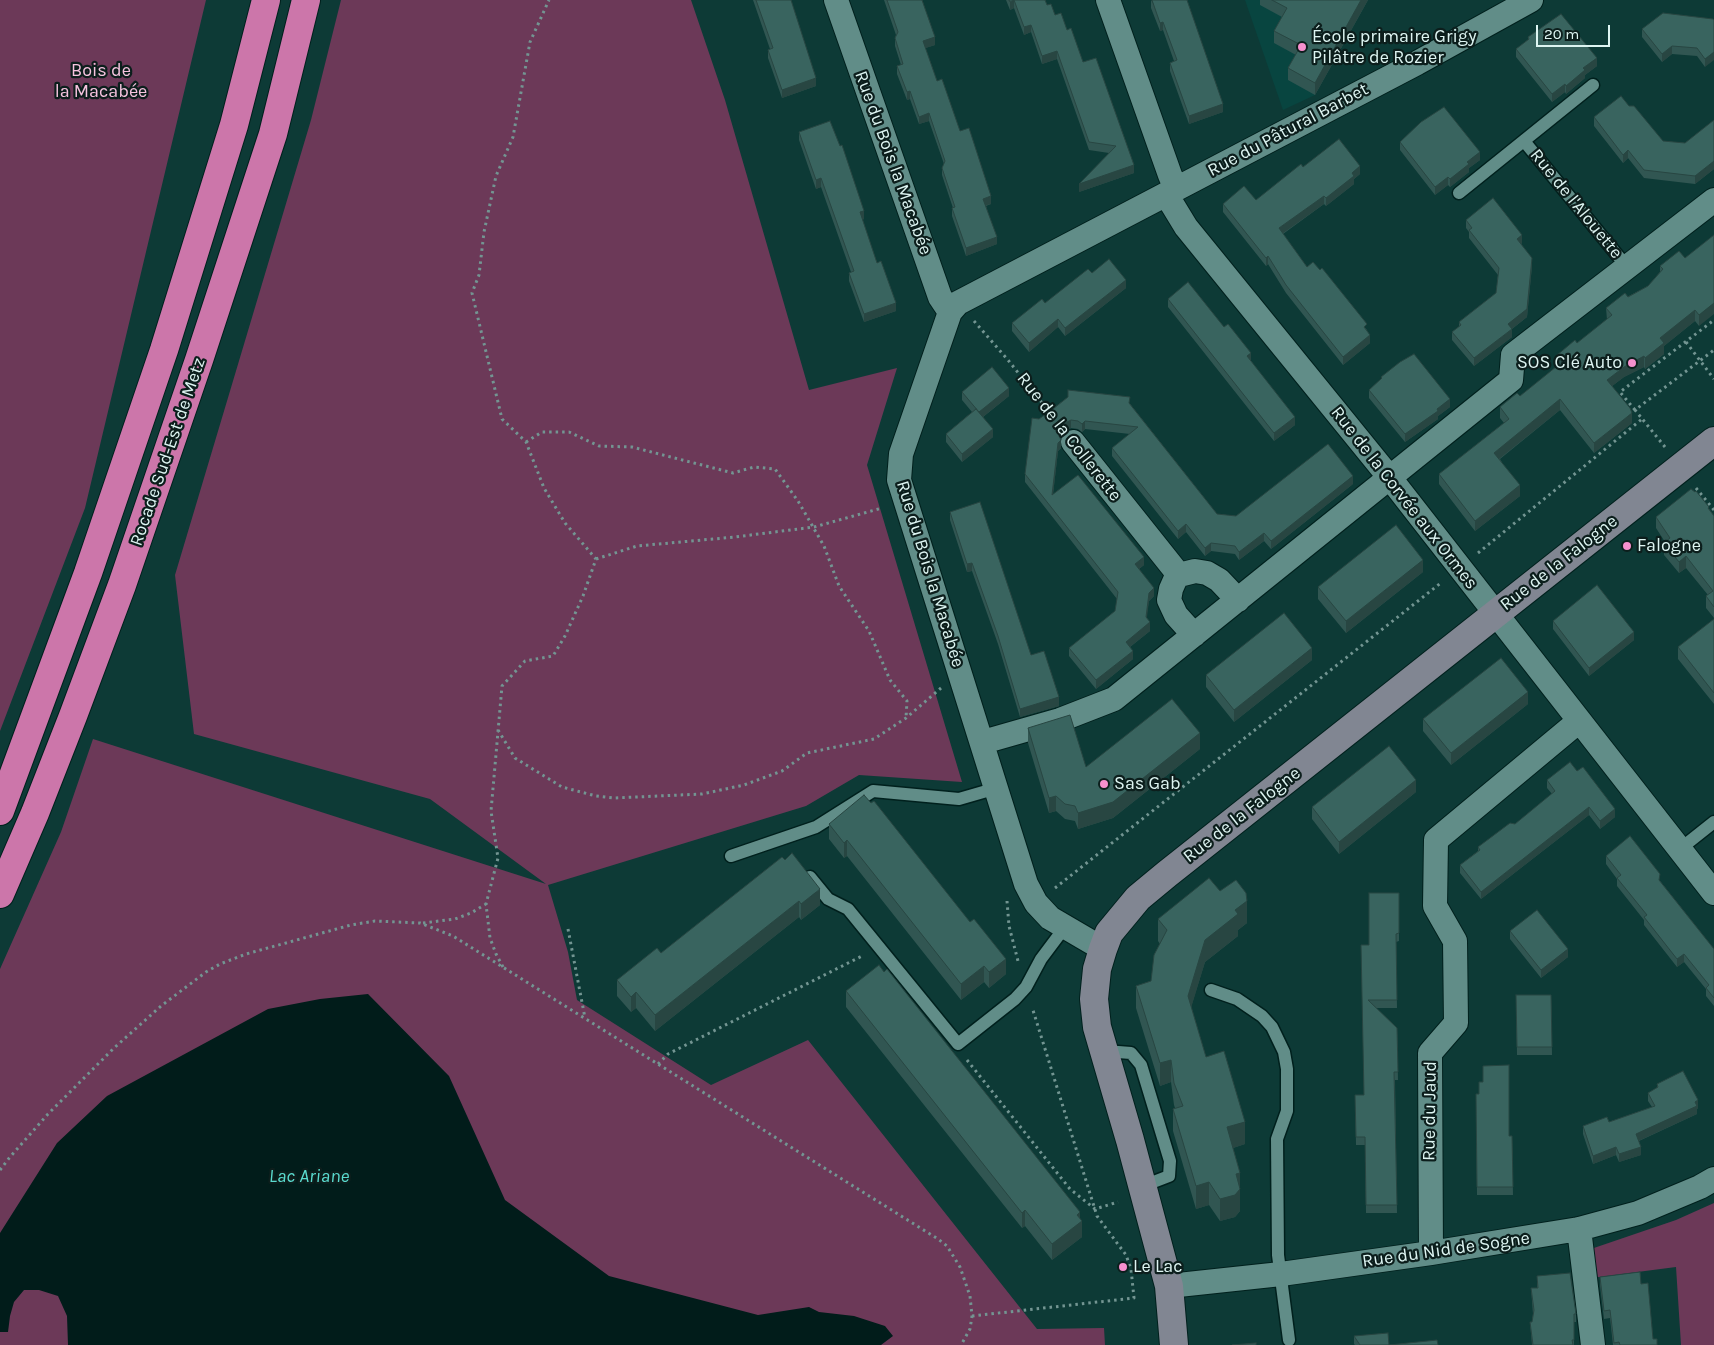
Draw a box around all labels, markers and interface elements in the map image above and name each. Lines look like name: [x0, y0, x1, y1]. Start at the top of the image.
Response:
scale bar: [1539, 15, 1613, 47]
text: 20 m: [1544, 25, 1579, 43]
place label: École primaire Grigy Pilâtre de Rozier: [1312, 26, 1477, 68]
marker: École primaire Grigy Pilâtre de Rozier: [1296, 41, 1308, 53]
park label: Bois de la Macabée: [55, 60, 147, 102]
street label: Rue du Bois la Macabée: [850, 68, 936, 258]
street label: Rue du Pâtural Barbet: [1204, 78, 1372, 182]
street label: Rue de l'Alouette: [1525, 145, 1627, 263]
place label: SOS Clé Auto: [1517, 352, 1622, 374]
street label: Rocade Sud-Est de Metz: [126, 355, 210, 549]
marker: SOS Clé Auto: [1626, 357, 1638, 369]
street label: Rue de la Collerette: [1012, 368, 1126, 506]
street label: Rue de la Corvée aux Ormes: [1326, 402, 1482, 594]
street label: Rue du Bois la Macabée: [891, 478, 969, 670]
street label: Rue de la Falogne: [1496, 510, 1622, 616]
place label: Falogne: [1637, 535, 1701, 557]
marker: Falogne: [1621, 540, 1633, 552]
street label: Rue de la Falogne: [1179, 762, 1305, 868]
place label: Sas Gab: [1114, 773, 1181, 795]
marker: Sas Gab: [1098, 778, 1110, 790]
street label: Rue du Jaud: [1418, 1061, 1442, 1161]
water label: Lac Ariane: [269, 1166, 349, 1188]
street label: Rue du Nid de Sogne: [1361, 1228, 1531, 1272]
place label: Le Lac: [1133, 1256, 1183, 1278]
marker: Le Lac: [1117, 1261, 1129, 1273]

